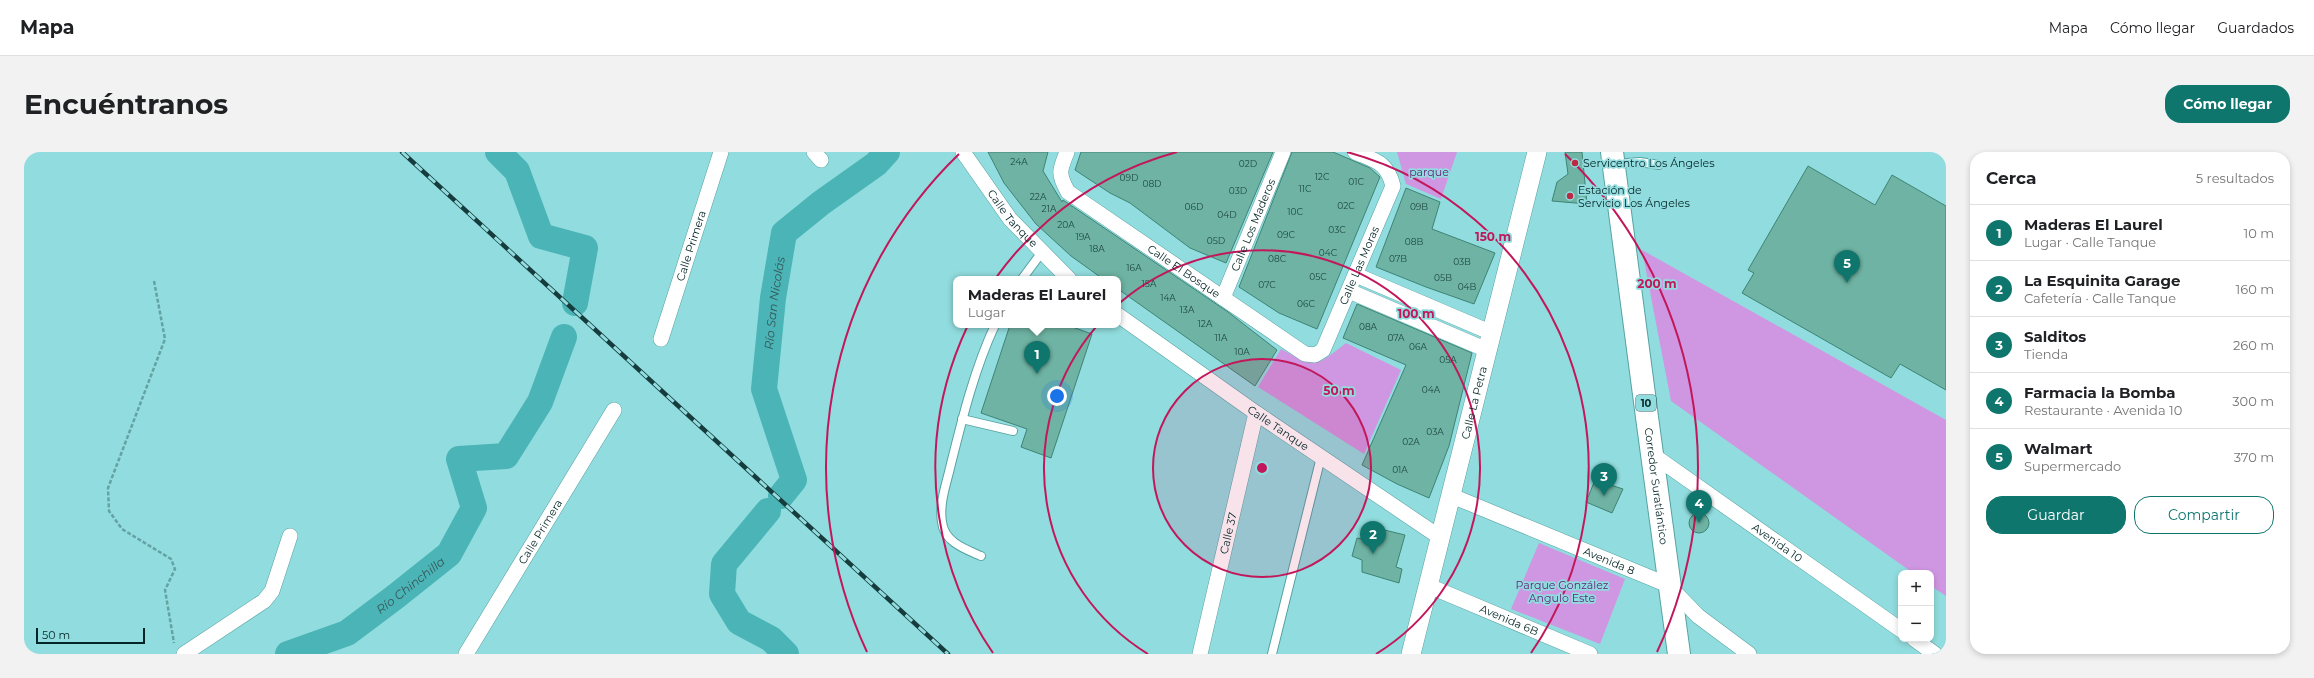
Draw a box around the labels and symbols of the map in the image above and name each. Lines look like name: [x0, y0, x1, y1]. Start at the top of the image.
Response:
house number: 24A: [1010, 156, 1028, 167]
place label: Servicentro Los Ángeles: [1583, 156, 1715, 170]
house number: 02D: [1239, 158, 1257, 169]
marker: Servicentro Los Ángeles: [1570, 158, 1580, 168]
park label: parque: [1409, 165, 1449, 179]
house number: 12C: [1315, 171, 1330, 182]
house number: 09D: [1120, 172, 1138, 183]
street label: Calle Los Maderos: [1228, 176, 1279, 273]
house number: 01C: [1348, 176, 1364, 187]
house number: 08D: [1142, 178, 1162, 189]
house number: 11C: [1299, 183, 1312, 194]
place label: Estación de Servicio Los Ángeles: [1578, 183, 1690, 210]
house number: 03D: [1229, 185, 1247, 196]
street label: Calle Tanque: [984, 187, 1041, 250]
house number: 22A: [1030, 191, 1047, 202]
marker: Estación de Servicio Los Ángeles: [1565, 191, 1575, 201]
house number: 02C: [1337, 200, 1355, 211]
house number: 06D: [1185, 201, 1203, 212]
house number: 09B: [1410, 201, 1428, 212]
house number: 21A: [1042, 203, 1057, 214]
house number: 10C: [1287, 206, 1303, 217]
street label: Calle Primera: [673, 209, 709, 283]
house number: 04D: [1217, 209, 1237, 220]
house number: 20A: [1057, 219, 1075, 230]
street label: Calle Las Moras: [1336, 223, 1382, 307]
house number: 03C: [1328, 224, 1346, 235]
house number: 09C: [1277, 229, 1296, 240]
text: 150 m: [1475, 229, 1511, 244]
house number: 19A: [1075, 231, 1091, 242]
house number: 05D: [1207, 235, 1225, 246]
house number: 08B: [1405, 236, 1423, 247]
street label: Calle El Bosque: [1145, 241, 1223, 301]
house number: 18A: [1089, 243, 1105, 254]
house number: 04C: [1319, 247, 1338, 258]
pin: 5: [1834, 250, 1860, 283]
house number: 08C: [1268, 253, 1287, 264]
house number: 07B: [1389, 253, 1407, 264]
water label: Río San Nicolás: [760, 255, 787, 350]
house number: 03B: [1453, 256, 1471, 267]
house number: 16A: [1126, 262, 1142, 273]
house number: 05C: [1309, 271, 1327, 282]
house number: 05B: [1434, 272, 1452, 283]
text: 200 m: [1637, 276, 1677, 291]
house number: 15A: [1142, 278, 1157, 289]
house number: 07C: [1258, 279, 1276, 290]
house number: 04B: [1458, 281, 1477, 292]
house number: 14A: [1160, 292, 1176, 303]
house number: 06C: [1297, 298, 1316, 309]
house number: 13A: [1180, 304, 1195, 315]
text: 100 m: [1398, 306, 1434, 321]
house number: 12A: [1198, 318, 1213, 329]
house number: 08A: [1359, 321, 1378, 332]
house number: 11A: [1215, 332, 1228, 343]
house number: 07A: [1387, 332, 1405, 343]
pin: 1: [1024, 341, 1050, 374]
house number: 06A: [1409, 341, 1428, 352]
house number: 10A: [1234, 346, 1250, 357]
house number: 05A: [1439, 354, 1457, 365]
street label: Calle La Petra: [1458, 365, 1490, 441]
text: 50 m: [1323, 383, 1355, 398]
house number: 04A: [1422, 384, 1441, 395]
your location: [1047, 386, 1067, 406]
road number: 10: [1636, 395, 1656, 411]
street label: Calle Tanque: [1245, 402, 1312, 454]
house number: 03A: [1426, 426, 1444, 437]
street label: Corredor Suratlántico: [1641, 427, 1671, 546]
house number: 02A: [1402, 436, 1420, 447]
centre of rings: [1255, 461, 1269, 475]
pin: 3: [1591, 463, 1617, 496]
house number: 01A: [1392, 464, 1408, 475]
pin: 4: [1686, 490, 1712, 523]
street label: Calle Primera: [515, 497, 565, 567]
street label: Calle 37: [1216, 511, 1240, 555]
street label: Avenida 10: [1749, 520, 1805, 565]
pin: 2: [1360, 521, 1386, 554]
street label: Avenida 8: [1581, 544, 1637, 578]
water label: Río Chinchilla: [373, 553, 447, 616]
park label: Parque González Angulo Este: [1516, 578, 1609, 605]
street label: Avenida 6B: [1478, 601, 1541, 638]
scale bar: [36, 626, 145, 645]

